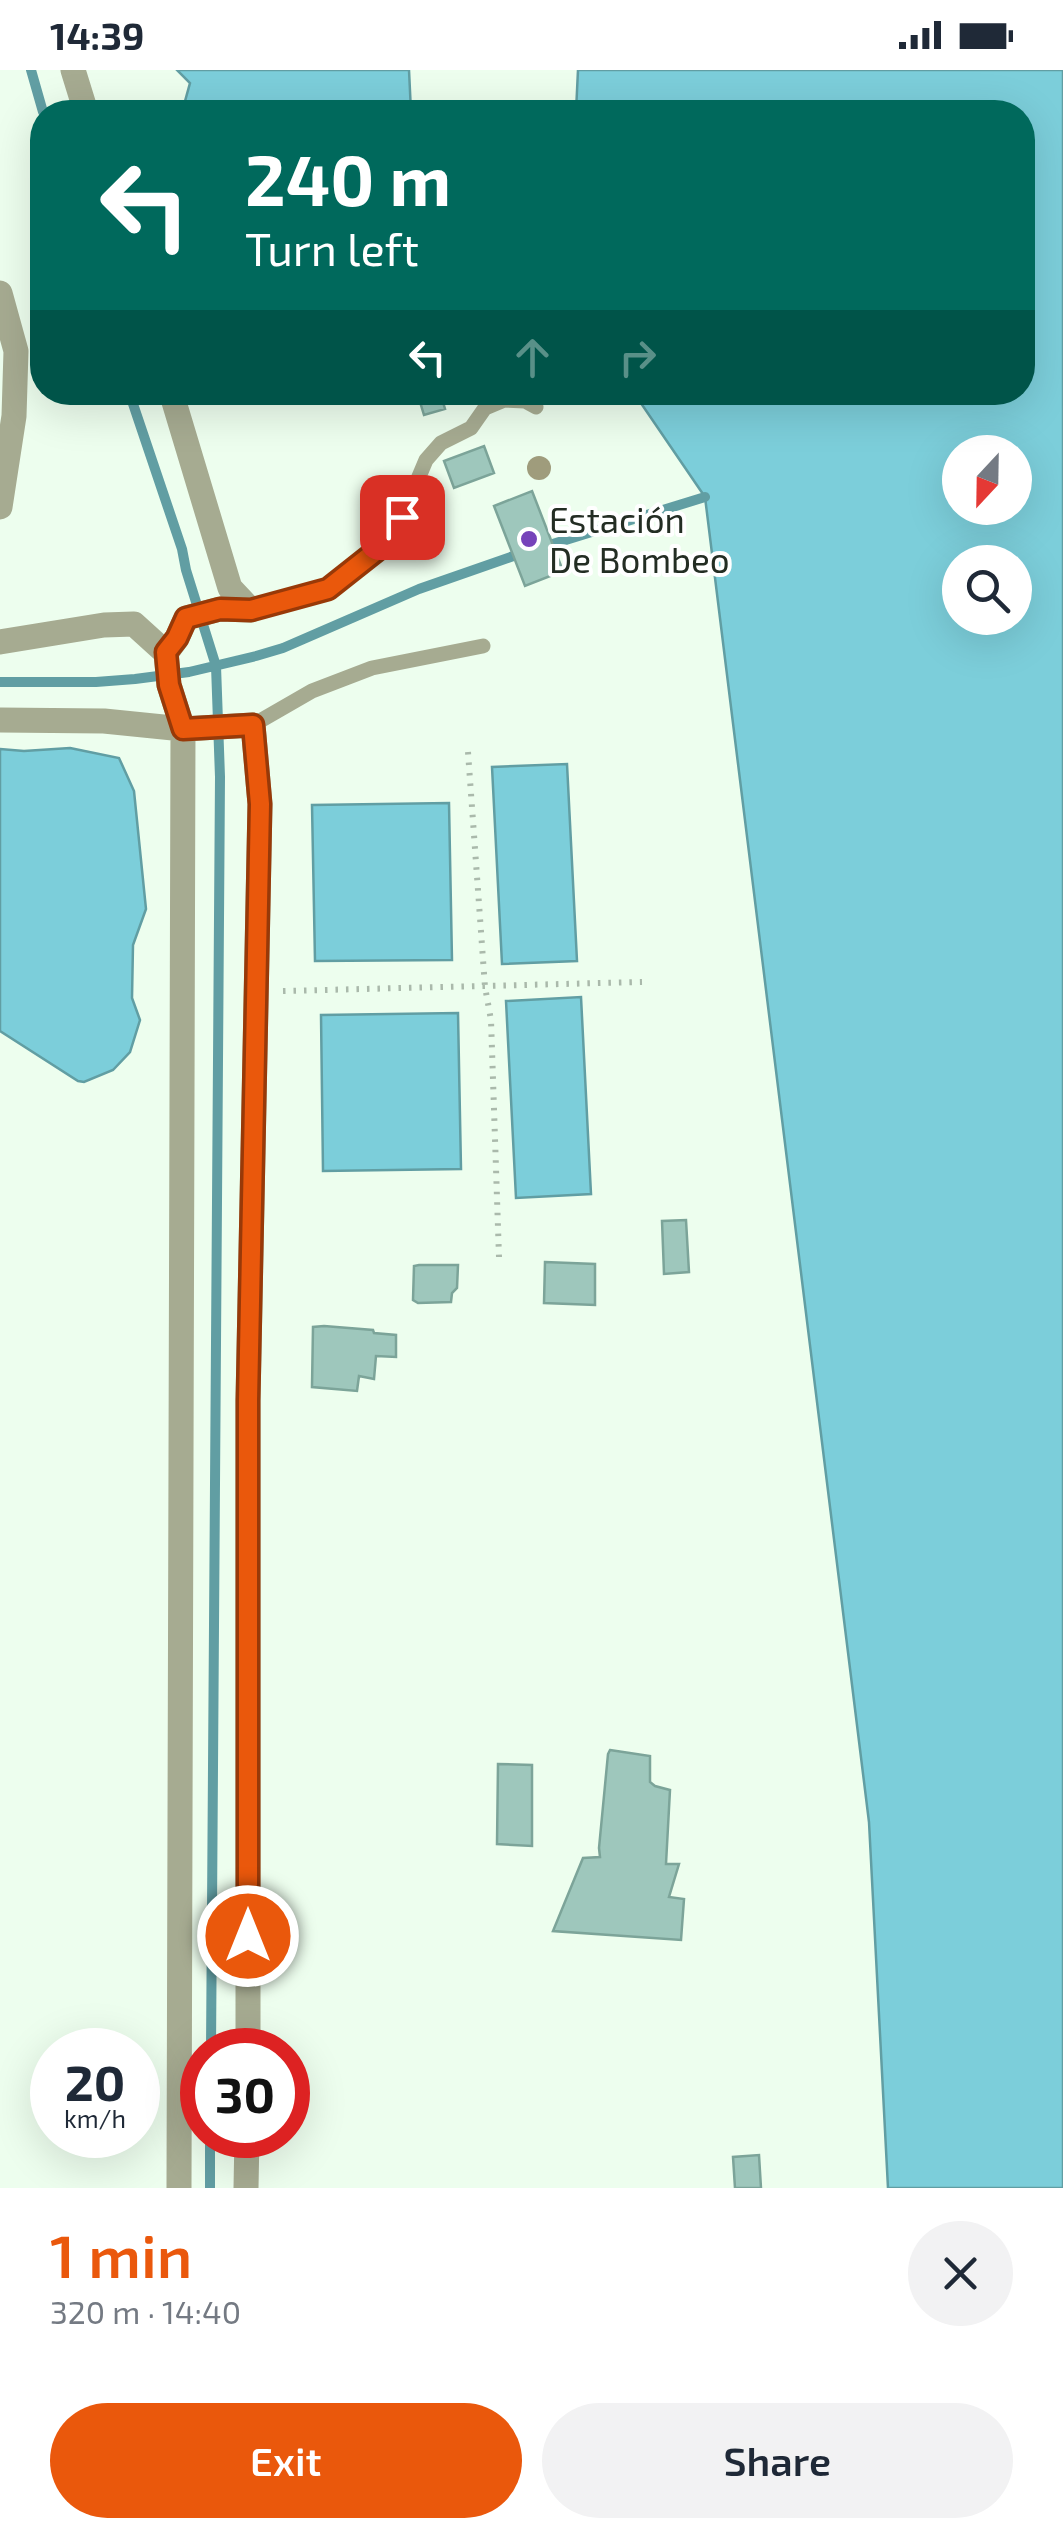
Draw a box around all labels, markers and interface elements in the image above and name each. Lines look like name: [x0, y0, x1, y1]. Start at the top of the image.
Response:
text: 14:39: [50, 12, 144, 58]
text: 240 m: [245, 136, 451, 220]
icon: left: [80, 140, 210, 270]
text: Turn left: [245, 221, 419, 275]
icon: left: [400, 330, 455, 385]
icon: ahead: [505, 330, 560, 385]
icon: right: [610, 330, 665, 385]
north arrow: [942, 435, 1032, 525]
map controls: [942, 435, 1032, 635]
pin: [360, 475, 445, 560]
icon: arrive: [375, 490, 430, 545]
place label: Estación De Bombeo: [549, 498, 730, 580]
marker: Estación De Bombeo: [518, 528, 540, 550]
button: search: [942, 545, 1032, 635]
position arrow: [196, 1884, 300, 1988]
speed limit sign: 30: [180, 2028, 310, 2158]
text: 20: [65, 2051, 125, 2111]
text: km/h: [64, 2103, 126, 2133]
text: 1 min: [50, 2218, 192, 2290]
button: close: [908, 2221, 1013, 2326]
text: 320 m · 14:40: [50, 2292, 241, 2330]
button: Exit: [50, 2403, 522, 2518]
button: Share: [542, 2403, 1013, 2518]

